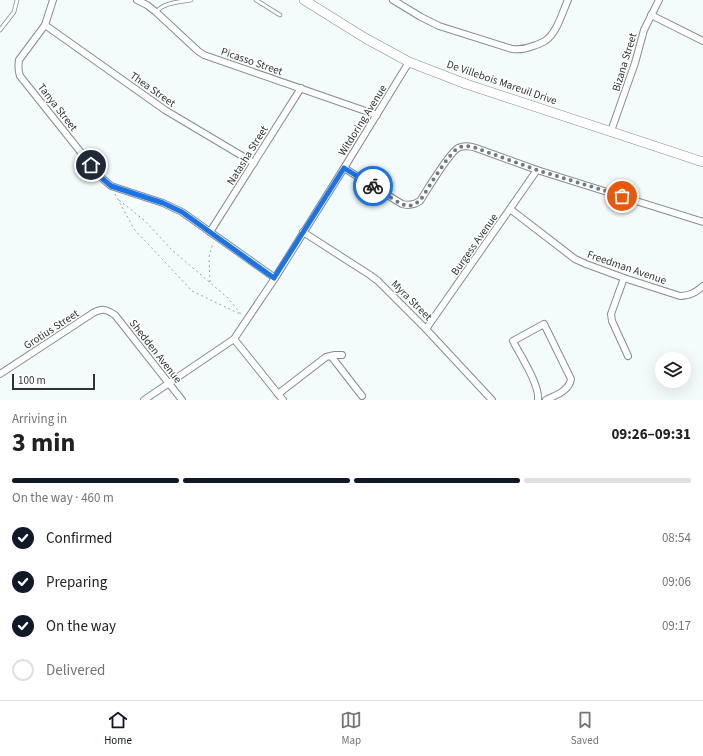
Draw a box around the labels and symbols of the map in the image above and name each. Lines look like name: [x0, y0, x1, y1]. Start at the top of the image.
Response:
street label: Bizana Street: [608, 31, 641, 93]
street label: Picasso Street: [219, 44, 285, 79]
street label: De Villebois Mareuil Drive: [445, 57, 559, 109]
street label: Thea Street: [127, 68, 179, 111]
street label: Tanya Street: [34, 80, 81, 135]
street label: Witdoring Avenue: [335, 81, 391, 159]
street label: Natasha Street: [223, 122, 272, 188]
pin: [74, 148, 108, 182]
courier: [353, 166, 393, 206]
pin: [605, 179, 639, 213]
street label: Burgess Avenue: [448, 210, 502, 278]
street label: Freedman Avenue: [585, 247, 669, 288]
street label: Myra Street: [388, 277, 436, 324]
street label: Grotius Street: [21, 306, 82, 353]
street label: Shedden Avenue: [126, 316, 186, 387]
scale bar: [12, 372, 95, 391]

